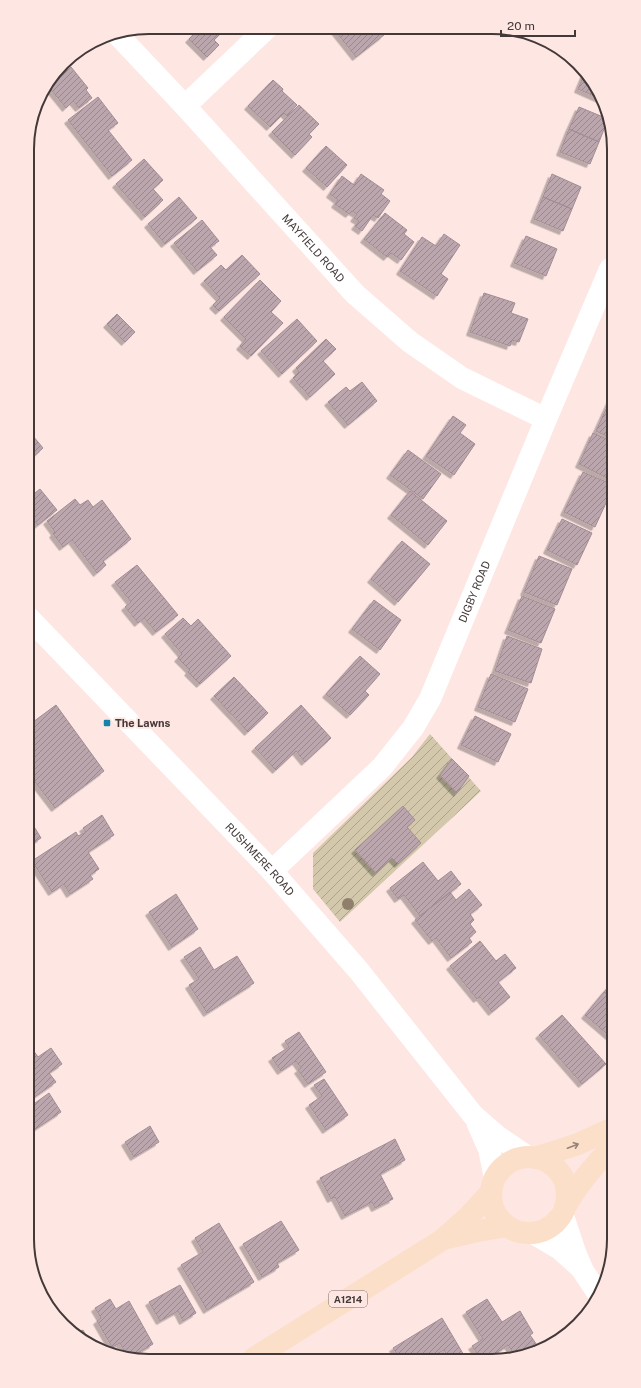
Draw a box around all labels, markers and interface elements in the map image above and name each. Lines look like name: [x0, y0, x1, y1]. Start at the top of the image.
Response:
scale bar: [501, 12, 575, 38]
text: 20 m: [507, 19, 535, 33]
street label: MAYFIELD ROAD: [280, 212, 347, 285]
street label: DIGBY ROAD: [456, 559, 493, 624]
place label: The Lawns: [115, 717, 171, 729]
marker: The Lawns: [102, 718, 112, 728]
street label: RUSHMERE ROAD: [223, 821, 297, 898]
one-way arrow: [566, 1141, 578, 1149]
road number: A1214: [329, 1291, 367, 1307]

